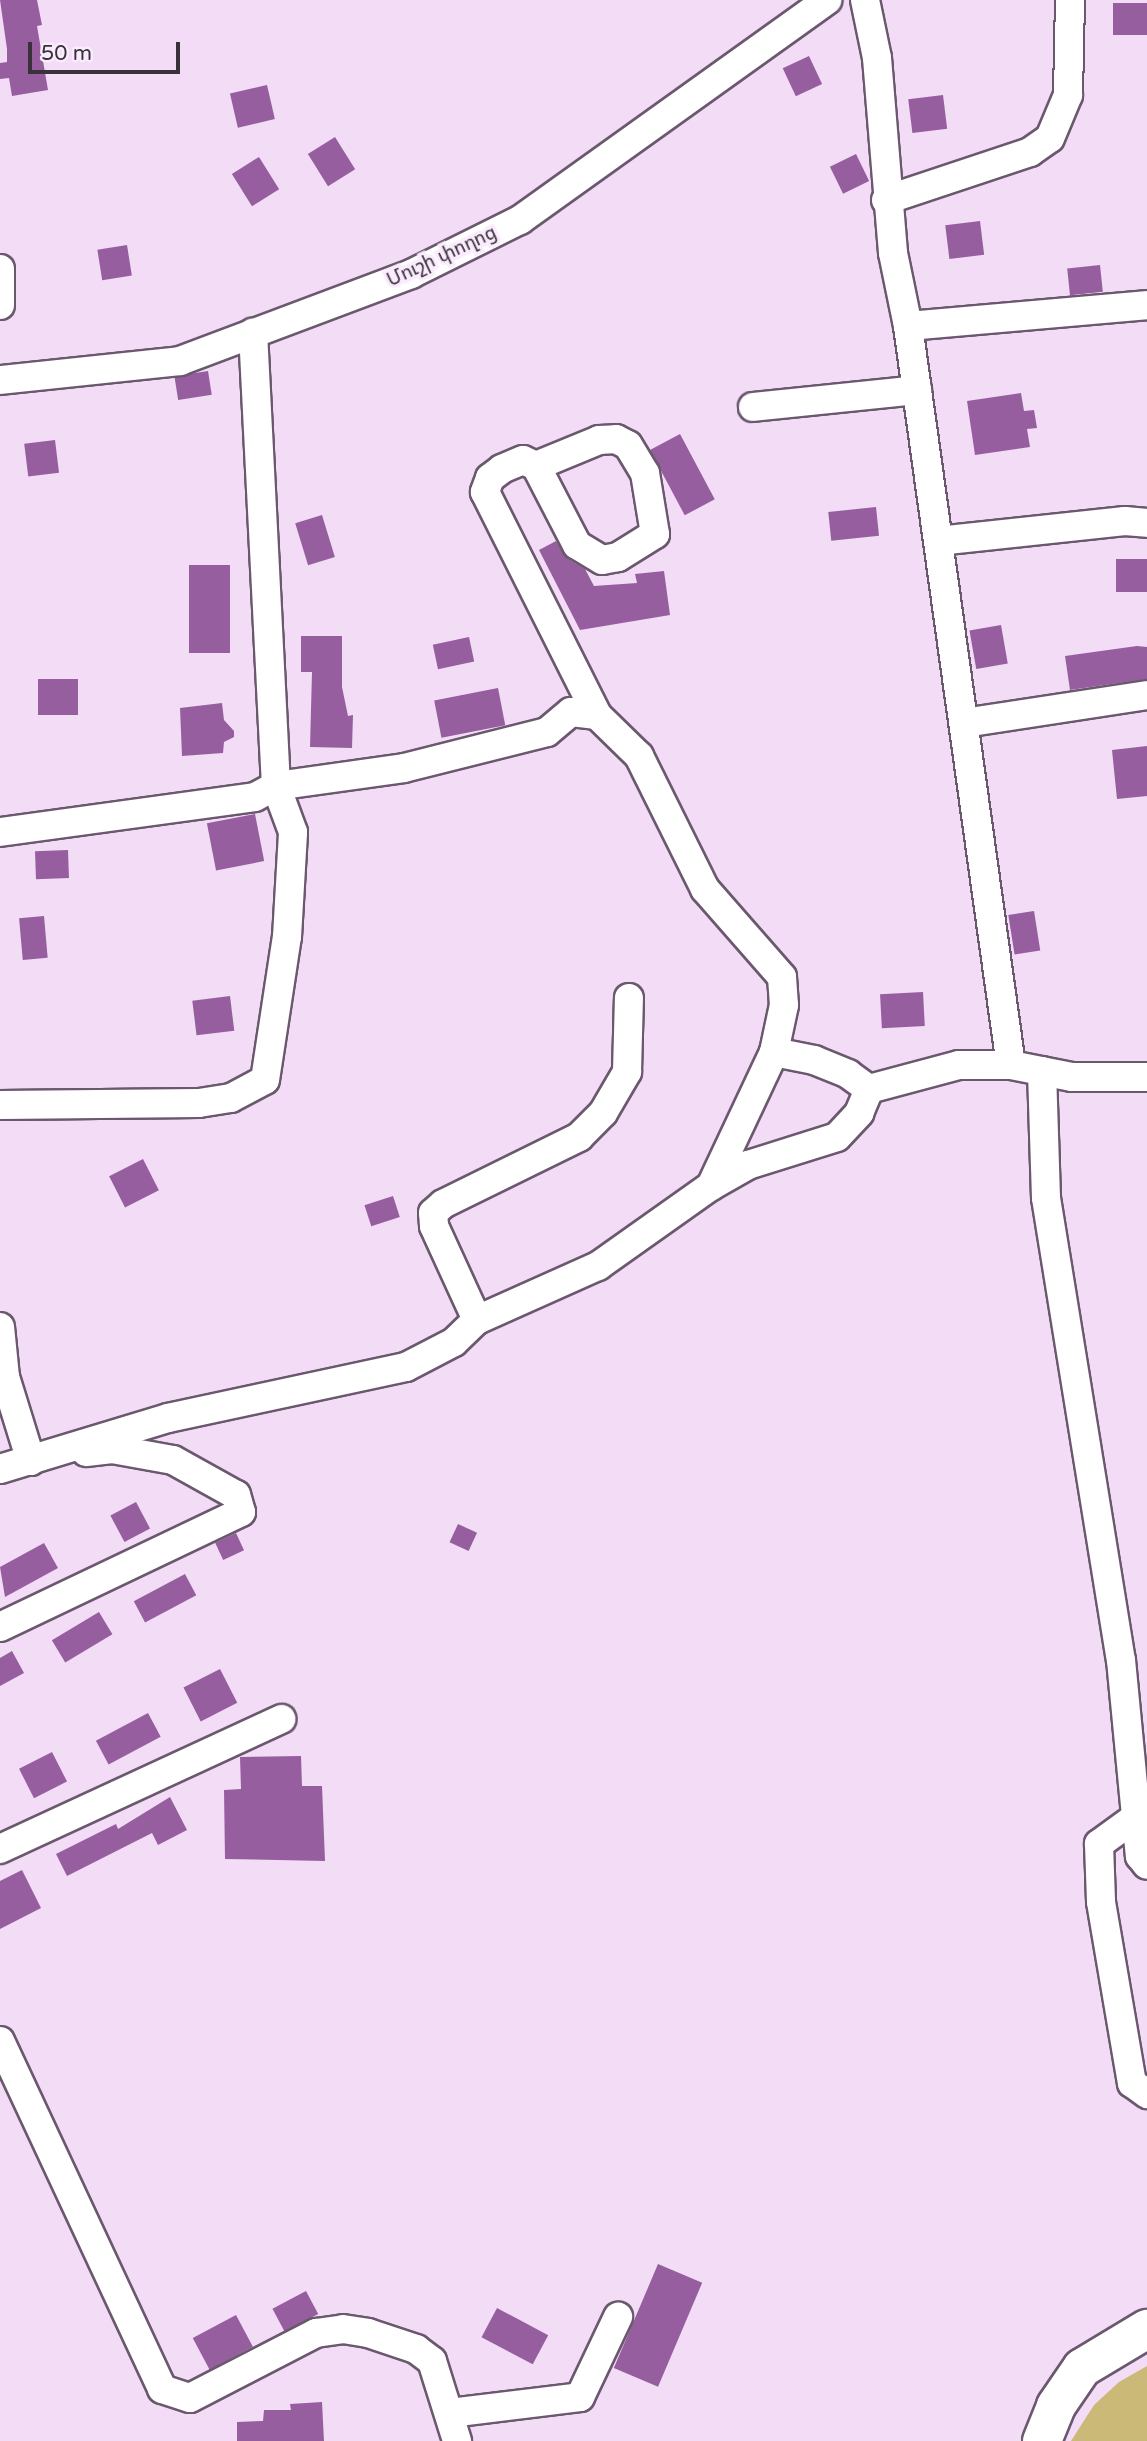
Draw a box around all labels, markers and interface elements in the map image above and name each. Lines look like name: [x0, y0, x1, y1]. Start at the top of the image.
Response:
scale bar: [32, 28, 184, 72]
text: 50 m: [41, 41, 92, 66]
street label: Մուշի փողոց: [384, 222, 500, 292]

